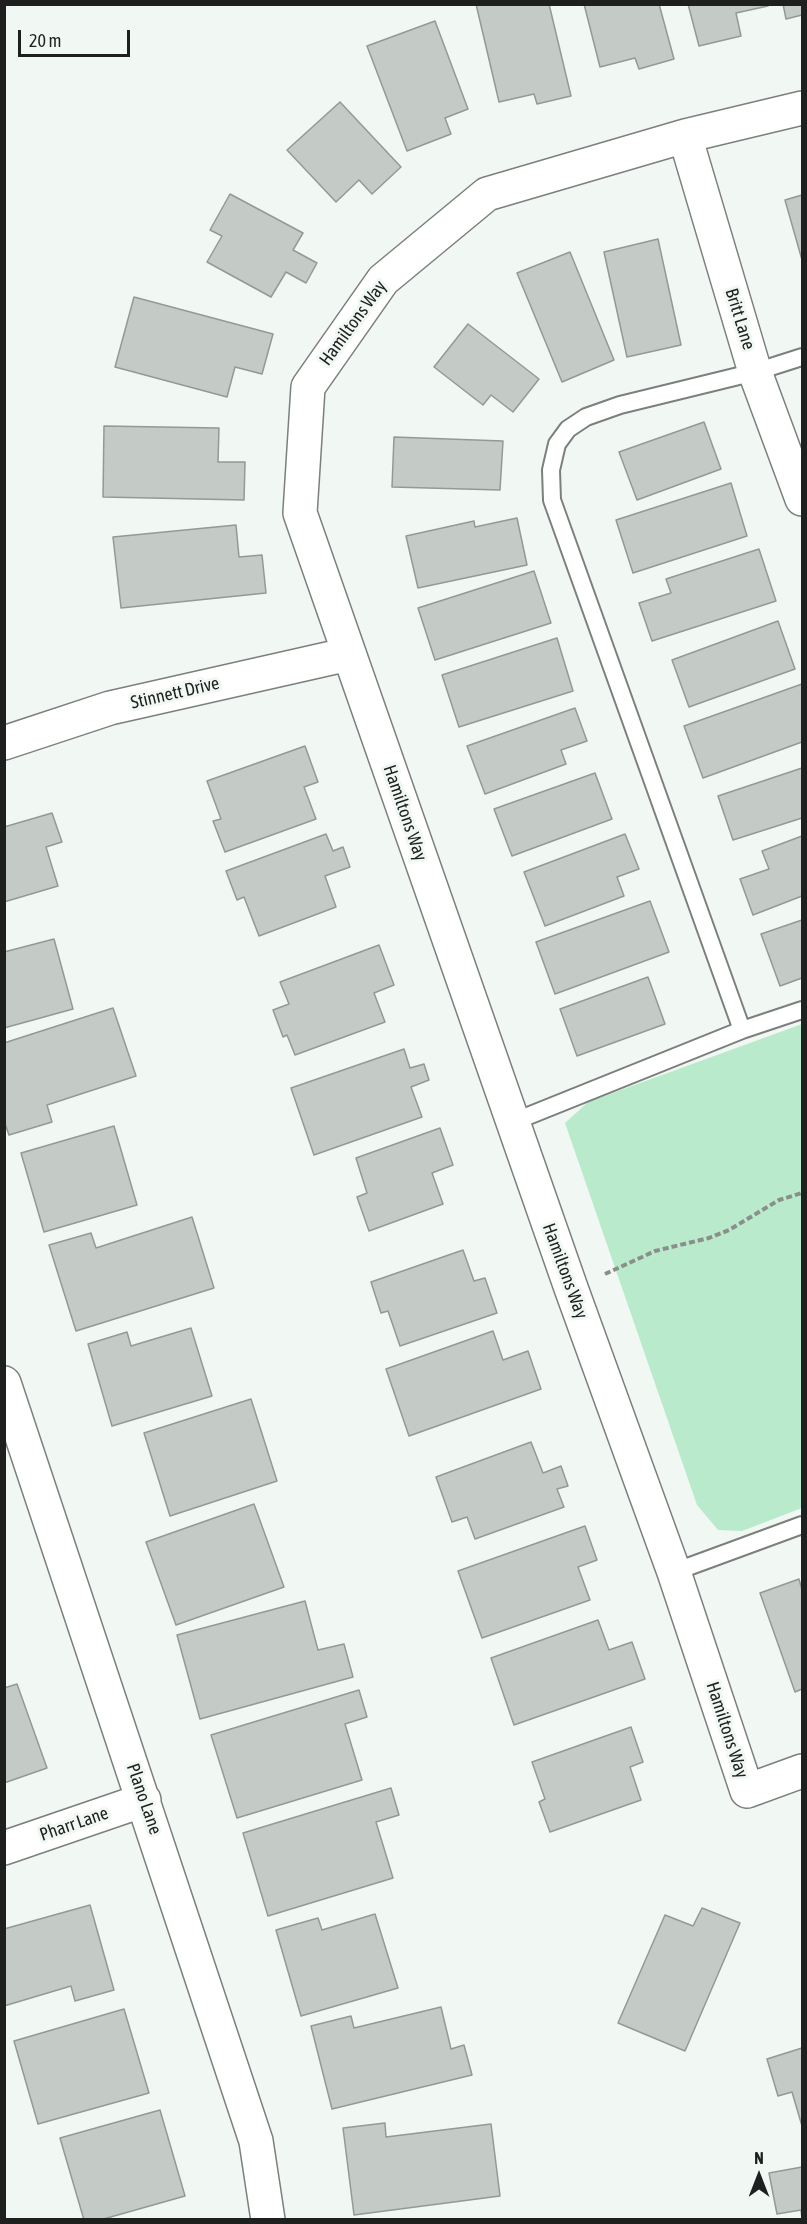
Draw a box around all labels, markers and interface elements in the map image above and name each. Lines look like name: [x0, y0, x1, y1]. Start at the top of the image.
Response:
scale bar: [21, 18, 134, 56]
text: 20 m: [29, 30, 61, 51]
street label: Hamiltons Way: [315, 276, 391, 370]
street label: Britt Lane: [720, 286, 760, 352]
street label: Stinnett Drive: [129, 672, 221, 714]
street label: Hamiltons Way: [379, 762, 431, 864]
street label: Hamiltons Way: [538, 1220, 592, 1322]
street label: Hamiltons Way: [701, 1679, 753, 1781]
street label: Plano Lane: [122, 1761, 166, 1837]
street label: Pharr Lane: [37, 1802, 111, 1846]
north arrow: [729, 2146, 789, 2206]
text: N: [754, 2149, 764, 2167]

